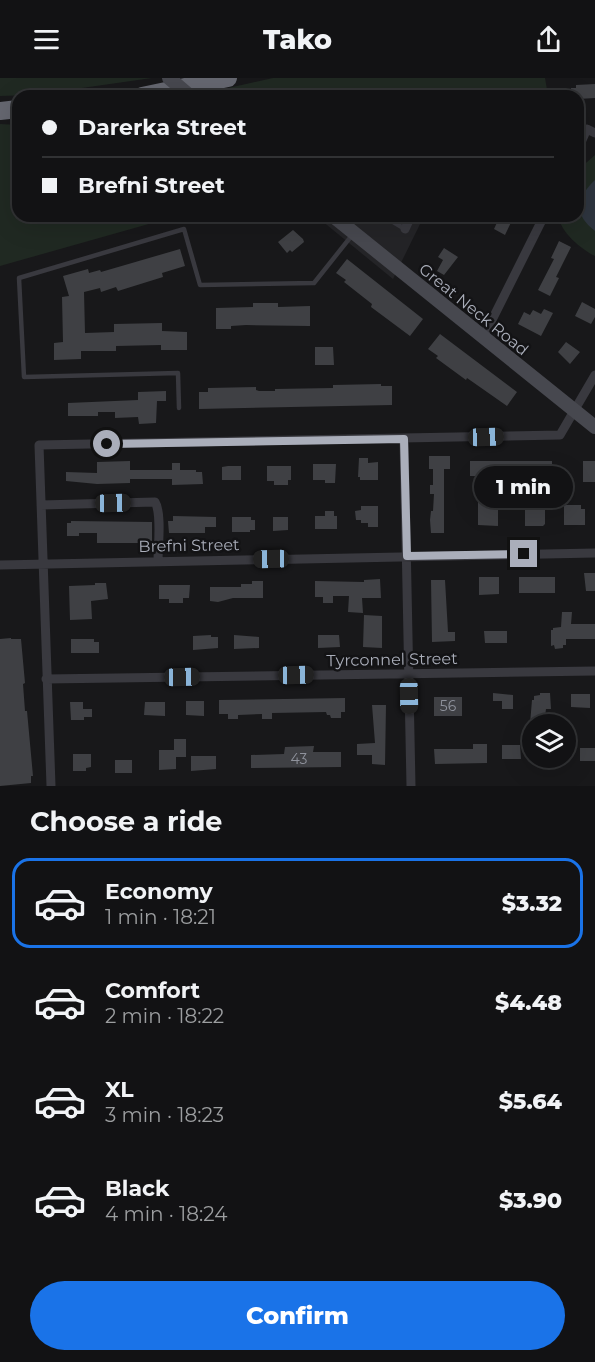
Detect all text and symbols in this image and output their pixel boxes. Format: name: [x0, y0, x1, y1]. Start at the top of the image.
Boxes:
icon: menu: [30, 23, 63, 56]
text: Tako: [263, 23, 332, 56]
icon: share: [532, 23, 565, 56]
text: Darerka Street: [78, 114, 247, 141]
text: Brefni Street: [78, 172, 225, 199]
street label: Great Neck Road: [415, 259, 532, 359]
car: [468, 427, 504, 447]
route start: [93, 430, 120, 457]
callout: 1 min: [474, 467, 574, 509]
text: 1 min: [496, 475, 551, 499]
car: [95, 494, 131, 512]
street label: Brefni Street: [138, 535, 240, 556]
route end: [510, 540, 537, 567]
car: [253, 550, 289, 568]
street label: Tyrconnel Street: [326, 649, 458, 670]
car: [278, 666, 314, 684]
car: [164, 668, 200, 686]
car: [400, 678, 418, 714]
house number: 56: [440, 697, 457, 715]
map controls: [522, 714, 576, 768]
button: layers: [522, 714, 576, 768]
house number: 43: [291, 750, 308, 768]
text: Choose a ride: [30, 805, 222, 838]
icon: car: [33, 876, 87, 930]
text: Economy: [105, 878, 213, 905]
text: $3.32: [502, 890, 562, 917]
text: 1 min · 18:21: [105, 905, 216, 929]
icon: car: [33, 975, 87, 1029]
text: Comfort: [105, 977, 200, 1004]
text: $4.48: [495, 989, 562, 1016]
text: 2 min · 18:22: [105, 1004, 224, 1028]
icon: car: [33, 1074, 87, 1128]
text: XL: [105, 1076, 134, 1103]
text: $5.64: [499, 1088, 562, 1115]
text: 3 min · 18:23: [105, 1103, 224, 1127]
icon: car: [33, 1173, 87, 1227]
text: Black: [105, 1175, 169, 1202]
text: $3.90: [499, 1187, 562, 1214]
text: 4 min · 18:24: [105, 1202, 227, 1226]
button: Confirm: [30, 1281, 565, 1350]

